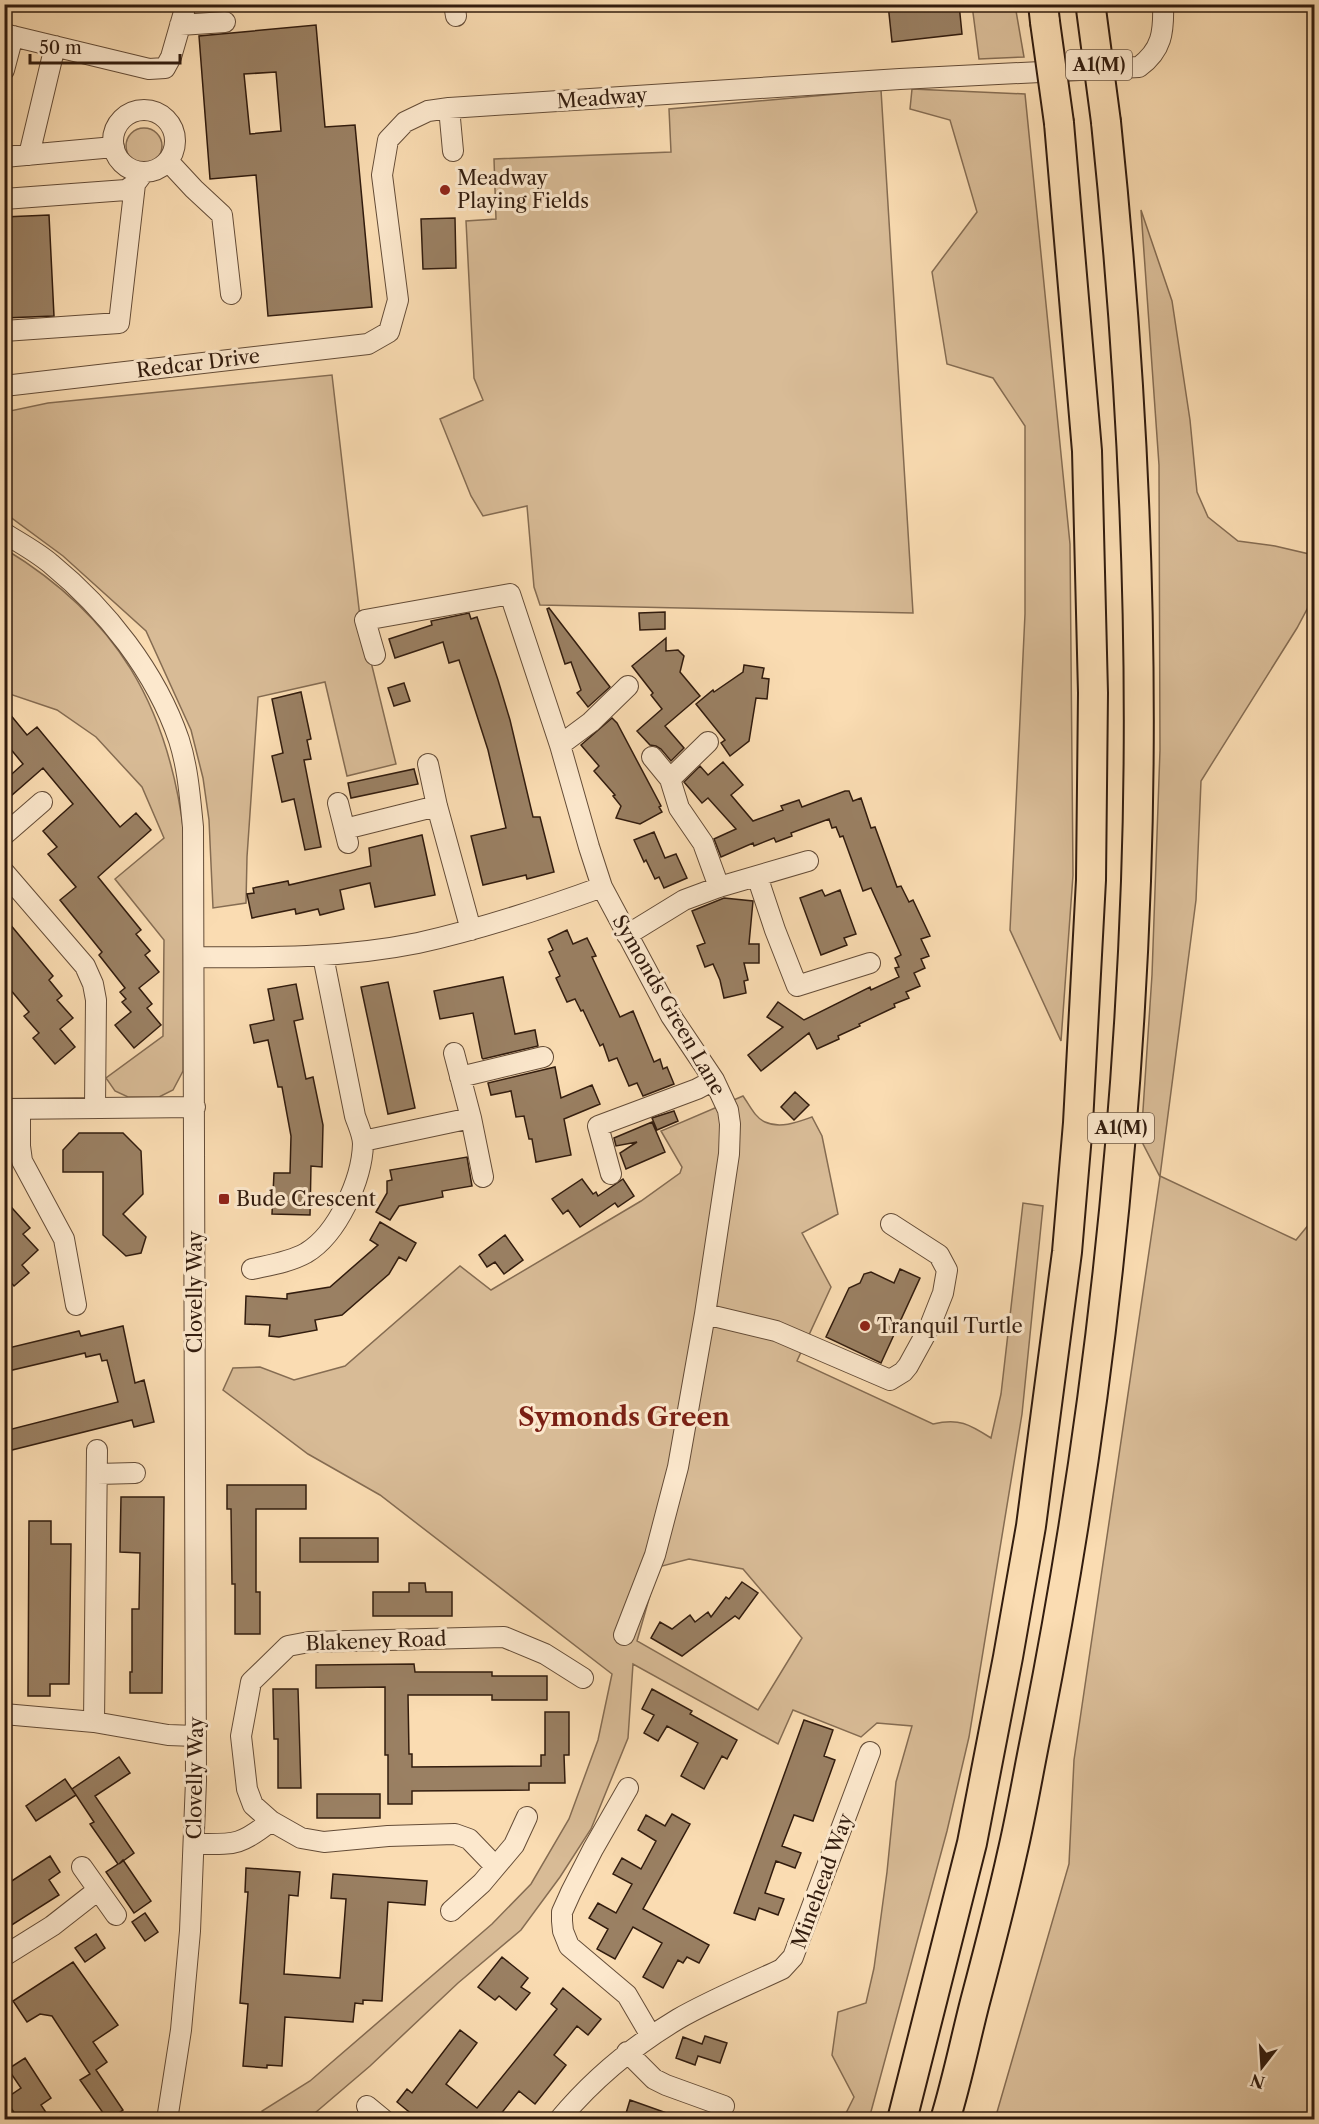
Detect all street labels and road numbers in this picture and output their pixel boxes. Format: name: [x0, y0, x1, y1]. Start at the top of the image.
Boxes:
road number: A1(M): [1066, 50, 1132, 80]
street label: Meadway: [556, 83, 649, 113]
street label: Redcar Drive: [135, 344, 261, 382]
street label: Symonds Green Lane: [607, 910, 731, 1100]
road number: A1(M): [1088, 1113, 1154, 1143]
street label: Clovelly Way: [183, 1230, 207, 1353]
street label: Blakeney Road: [305, 1627, 447, 1655]
street label: Clovelly Way: [182, 1716, 208, 1840]
street label: Minehead Way: [786, 1809, 858, 1952]

